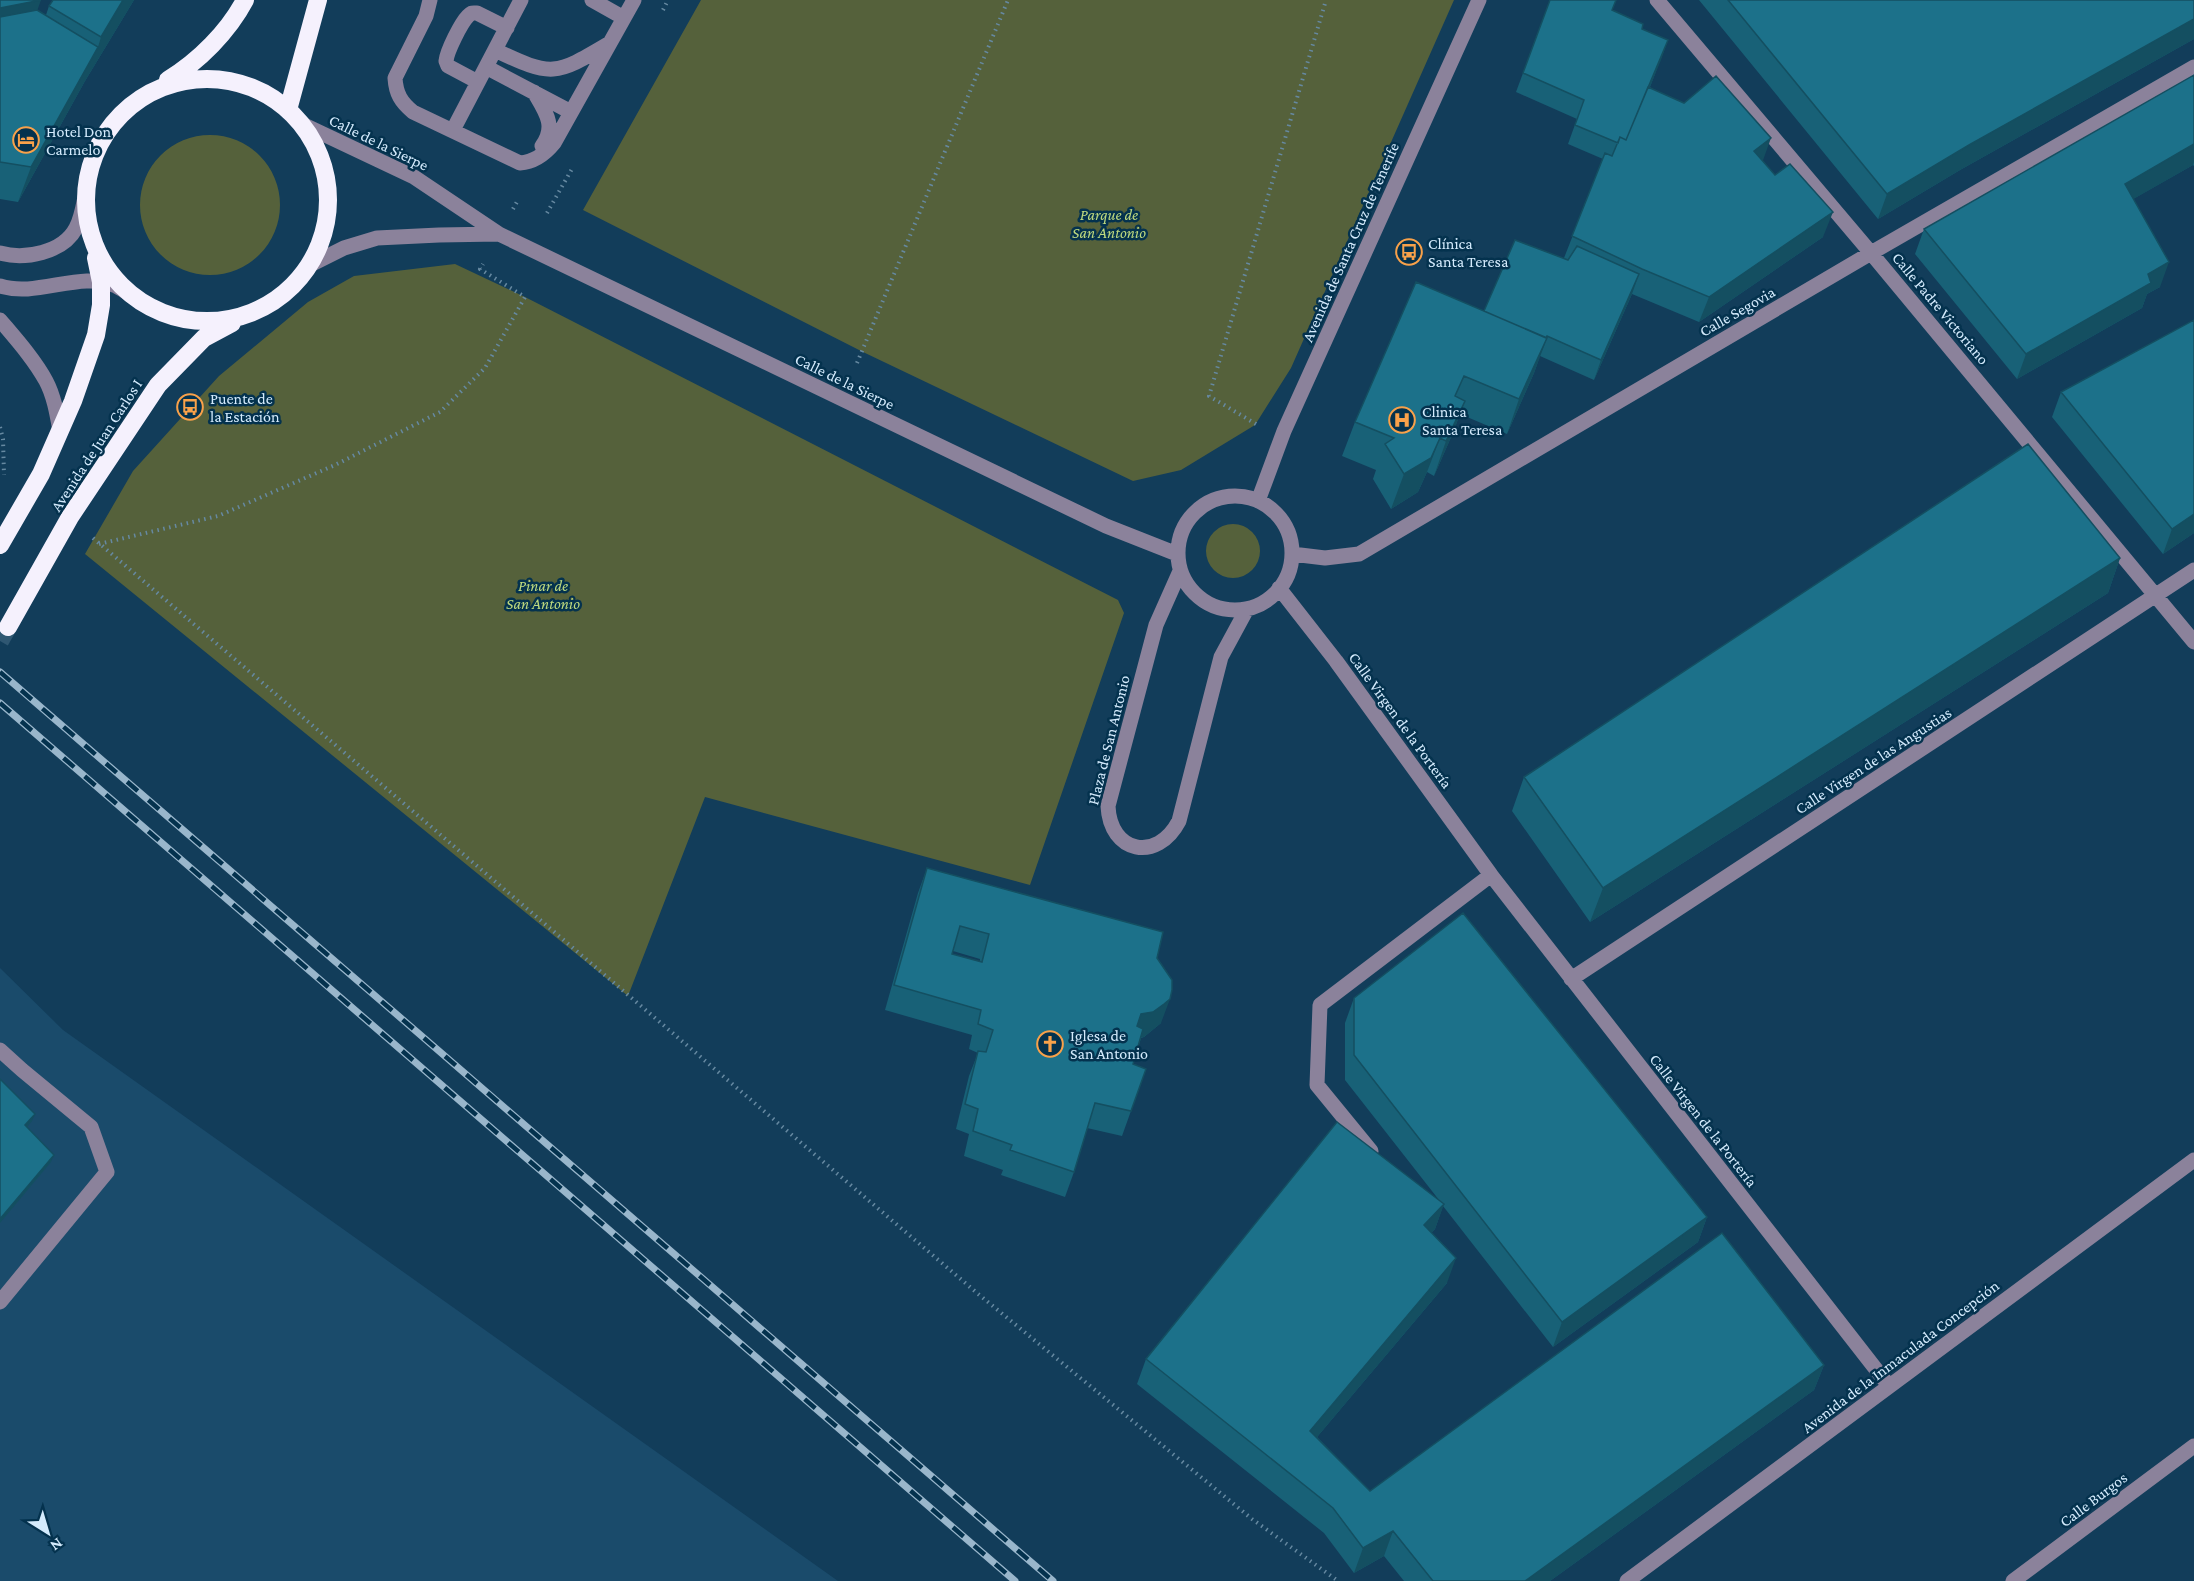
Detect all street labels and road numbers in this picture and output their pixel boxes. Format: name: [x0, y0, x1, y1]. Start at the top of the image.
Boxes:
street label: Calle de la Sierpe: [326, 111, 431, 175]
street label: Avenida de Santa Cruz de Tenerife: [1299, 140, 1402, 344]
street label: Calle Padre Victoriano: [1889, 249, 1992, 368]
street label: Calle Segovia: [1697, 283, 1779, 341]
street label: Calle de la Sierpe: [792, 350, 897, 414]
street label: Avenida de Juan Carlos I: [47, 376, 146, 515]
street label: Calle Virgen de la Portería: [1345, 649, 1456, 793]
street label: Plaza de San Antonio: [1084, 673, 1133, 807]
street label: Calle Virgen de las Angustias: [1792, 704, 1955, 818]
street label: Calle Virgen de la Portería: [1646, 1051, 1761, 1191]
street label: Avenida de la Inmaculada Concepción: [1798, 1276, 2003, 1437]
street label: Calle Burgos: [2056, 1469, 2131, 1531]

